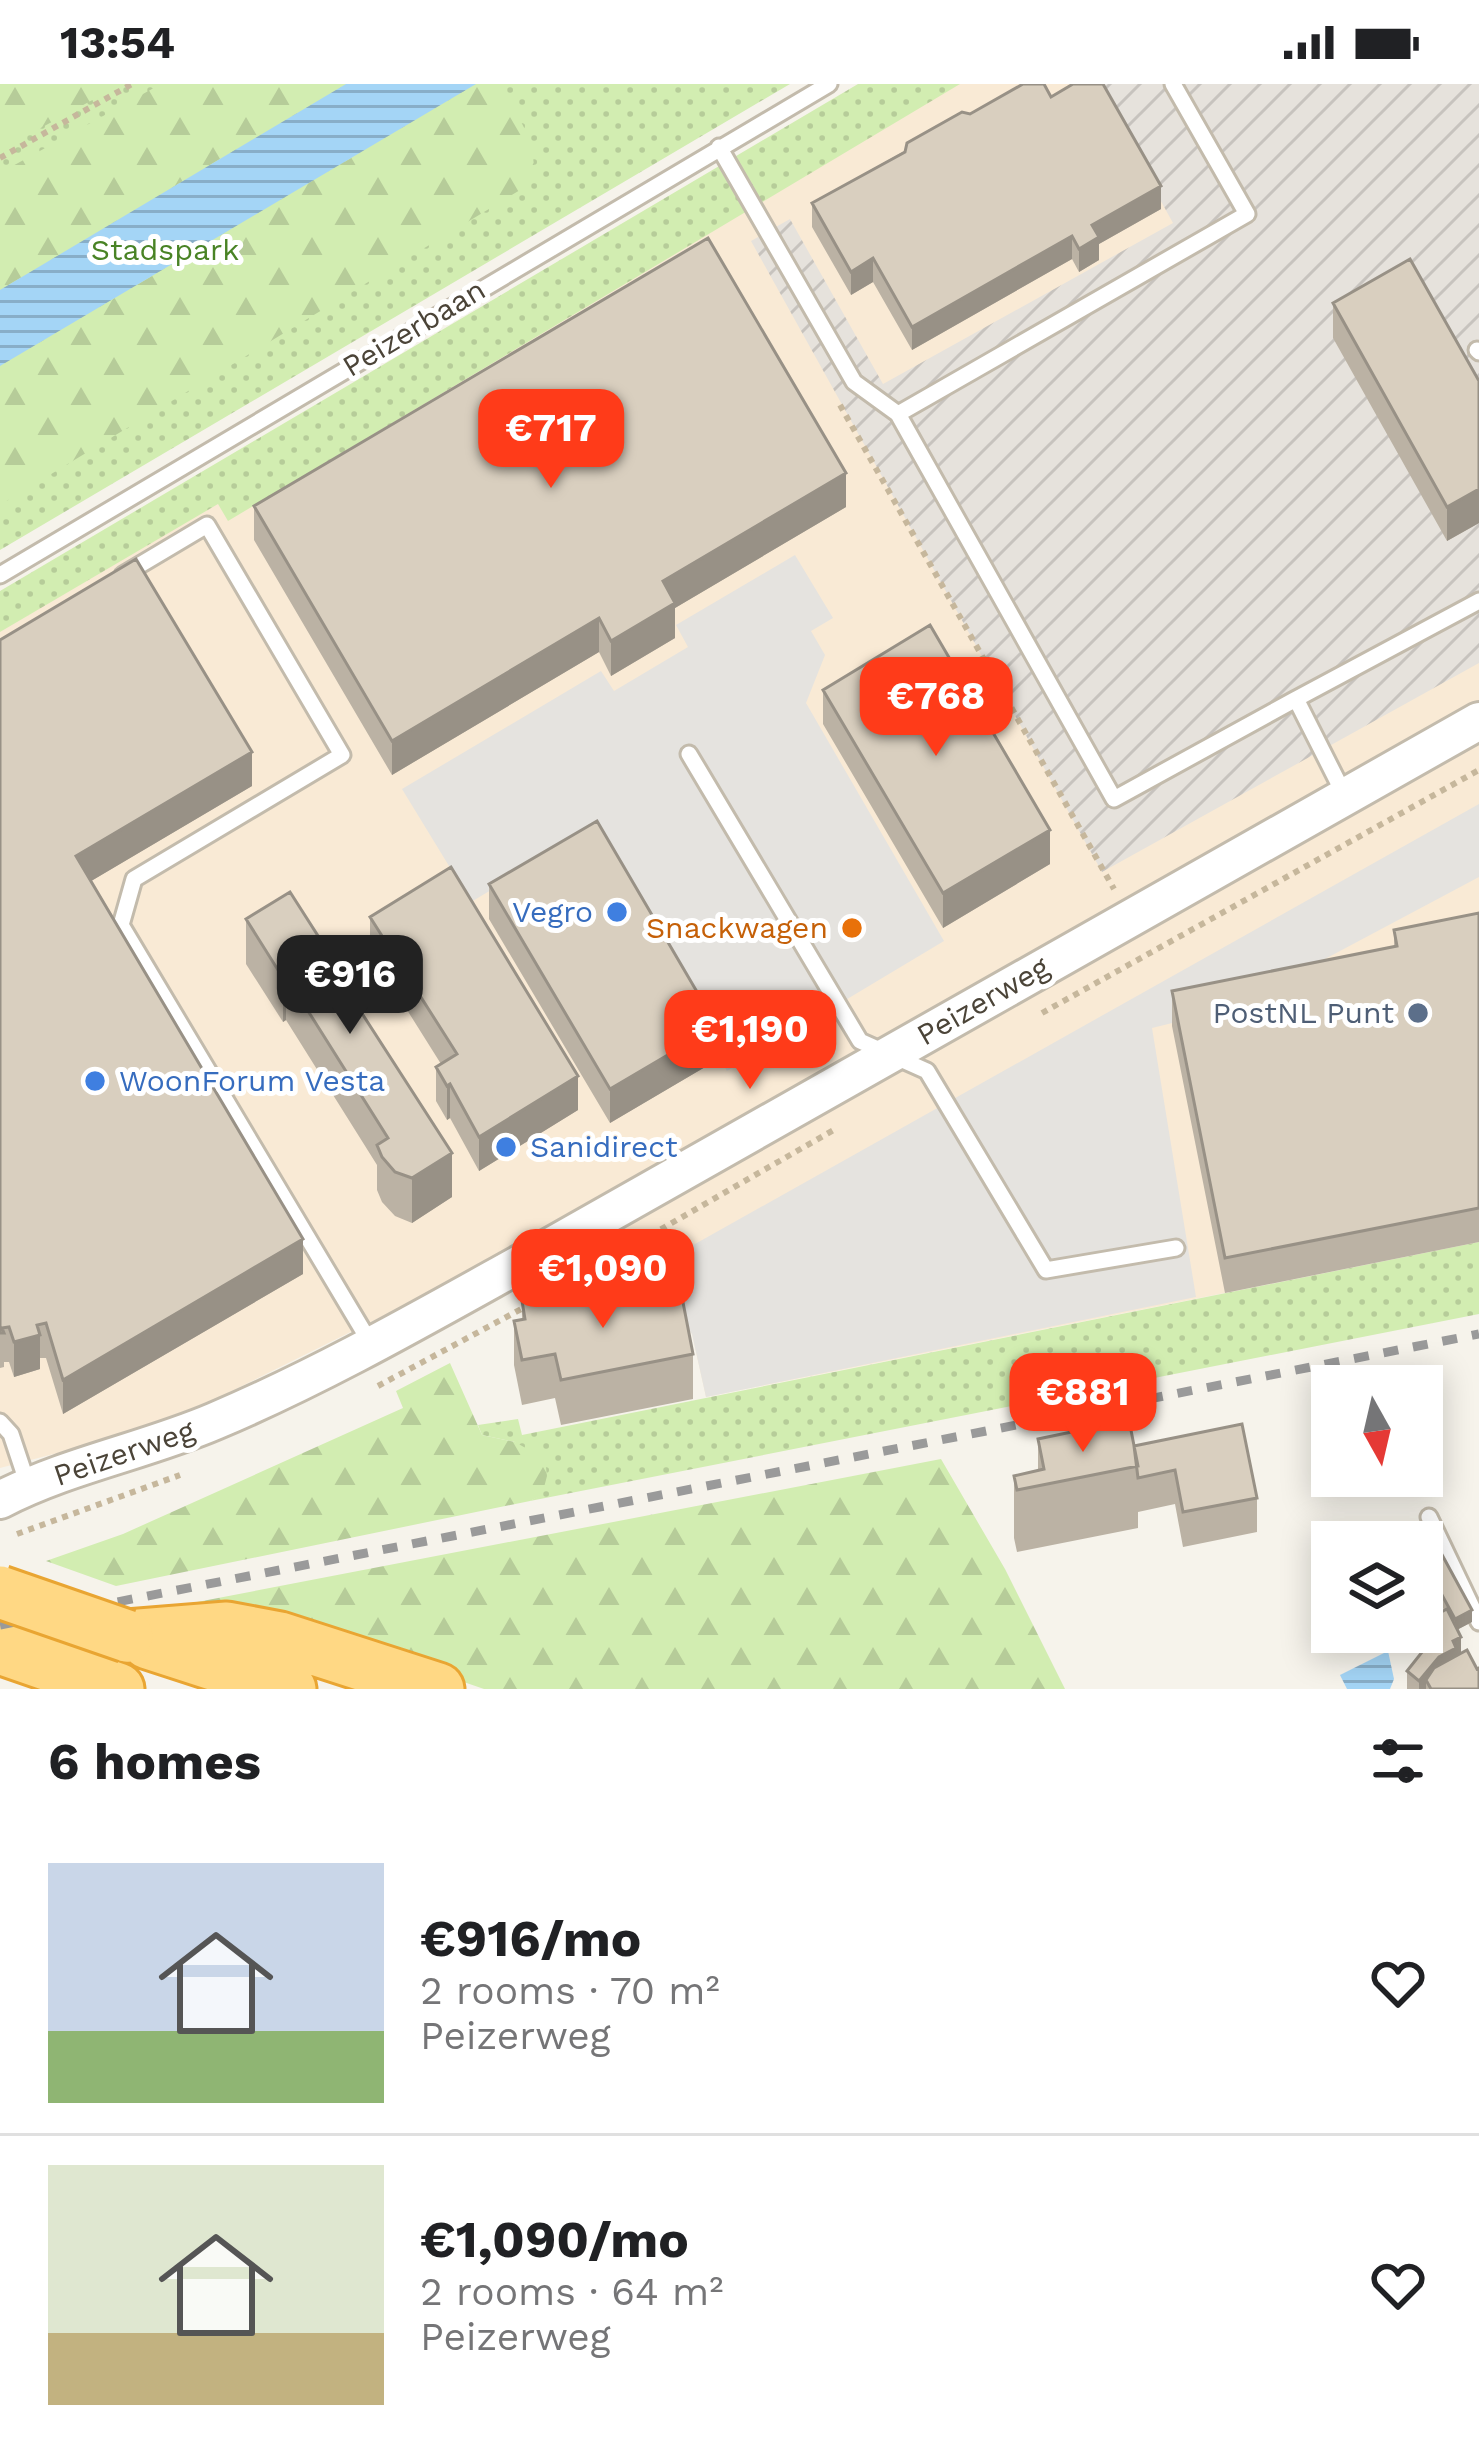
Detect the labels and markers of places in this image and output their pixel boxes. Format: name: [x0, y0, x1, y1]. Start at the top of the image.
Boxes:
pin: €717: [480, 389, 622, 491]
pin: €768: [865, 657, 1007, 759]
place label: Vegro: [512, 894, 593, 929]
marker: Vegro: [604, 899, 630, 925]
place label: Snackwagen: [646, 910, 828, 945]
marker: Snackwagen: [839, 915, 865, 941]
pin: €916: [279, 935, 421, 1037]
pin: €1,190: [652, 990, 848, 1092]
place label: PostNL Punt: [1212, 995, 1394, 1030]
marker: PostNL Punt: [1405, 1000, 1431, 1026]
place label: WoonForum Vesta: [119, 1063, 385, 1098]
marker: WoonForum Vesta: [82, 1068, 108, 1094]
place label: Sanidirect: [530, 1129, 678, 1164]
marker: Sanidirect: [493, 1134, 519, 1160]
pin: €1,090: [505, 1229, 701, 1331]
pin: €881: [1012, 1353, 1154, 1455]

